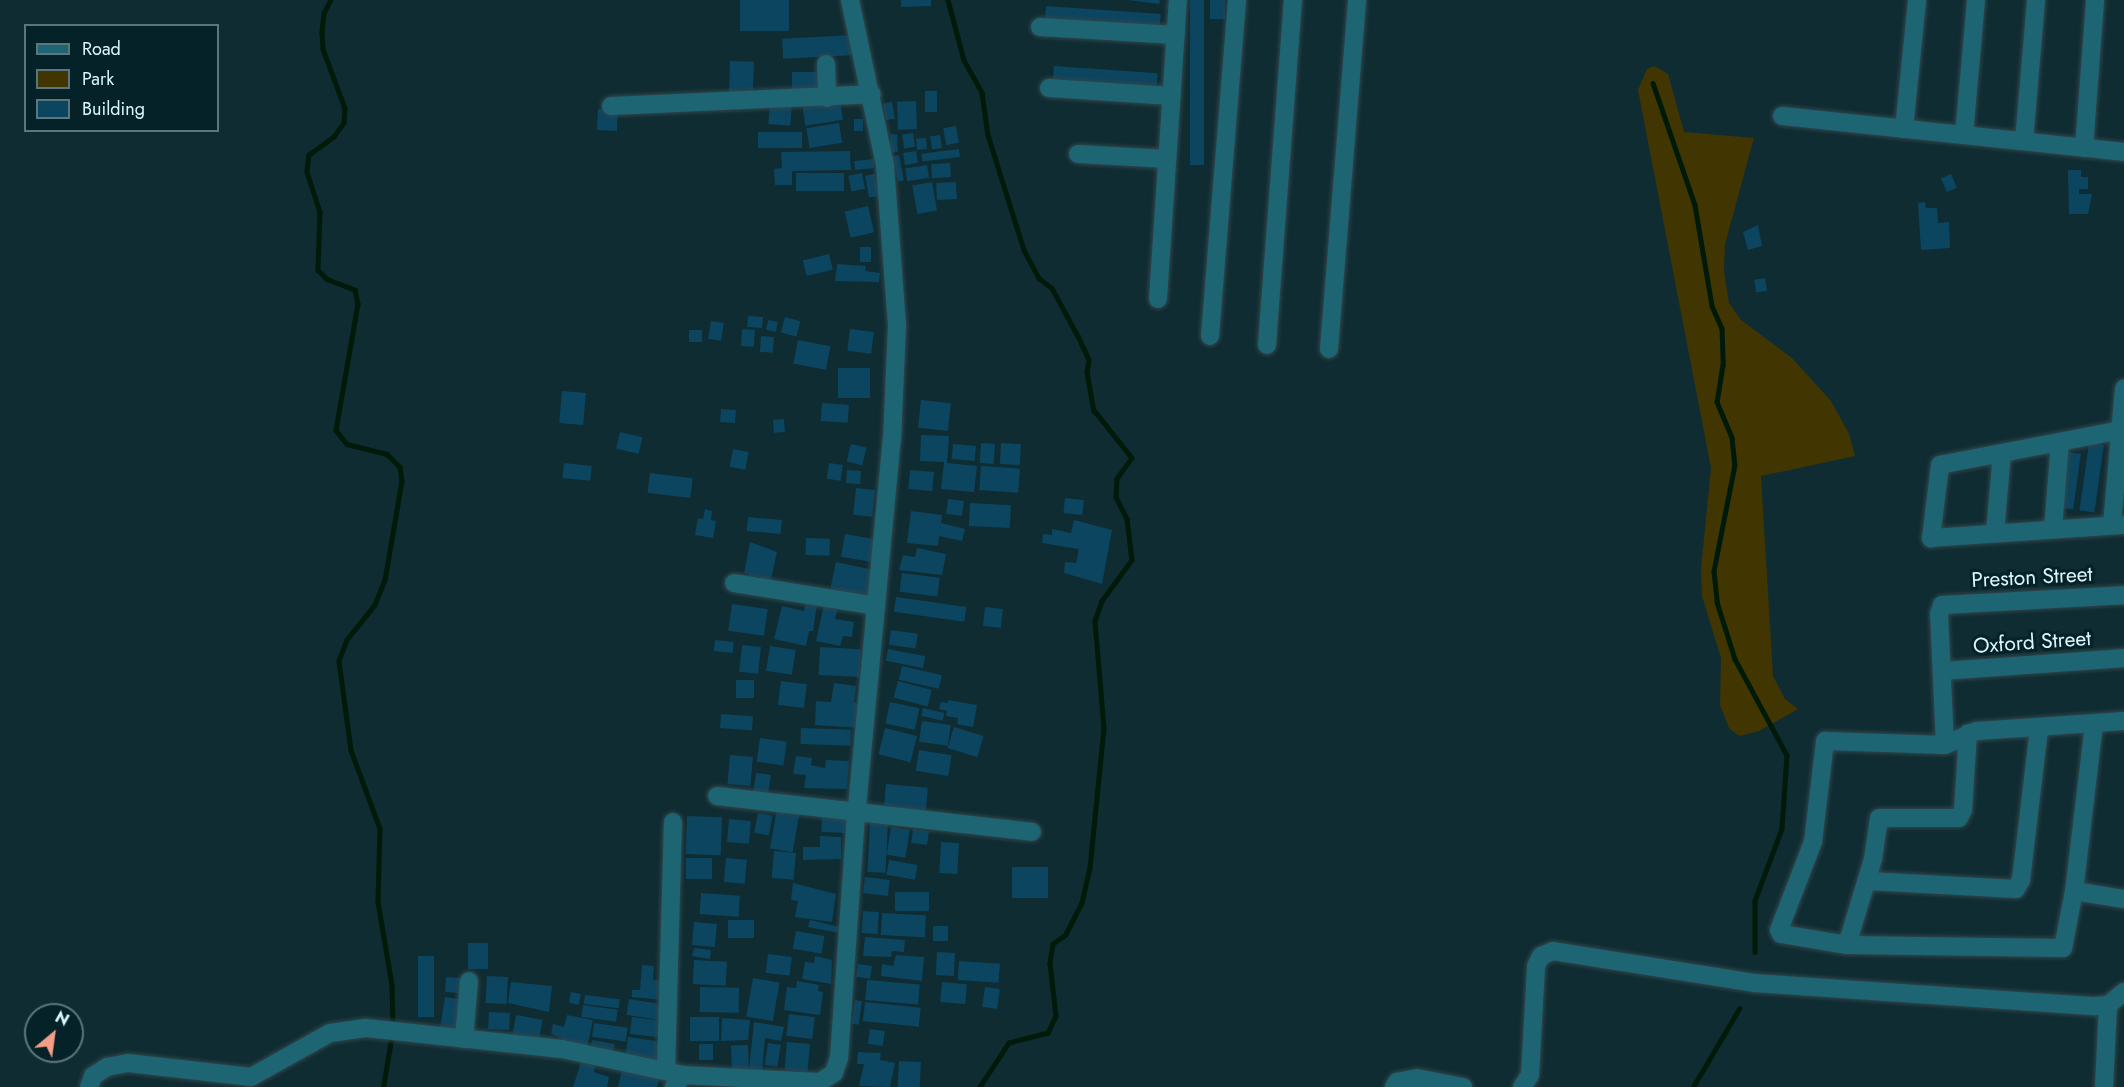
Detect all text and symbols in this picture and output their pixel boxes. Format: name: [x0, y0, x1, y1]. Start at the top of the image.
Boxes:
legend: [24, 24, 219, 132]
text: Road: [82, 36, 121, 62]
text: Park: [82, 66, 114, 92]
text: Building: [82, 96, 145, 122]
street label: Preston Street: [1971, 561, 2093, 593]
street label: Oxford Street: [1972, 625, 2092, 659]
north arrow: [24, 1003, 84, 1063]
text: N: [51, 1005, 73, 1032]

